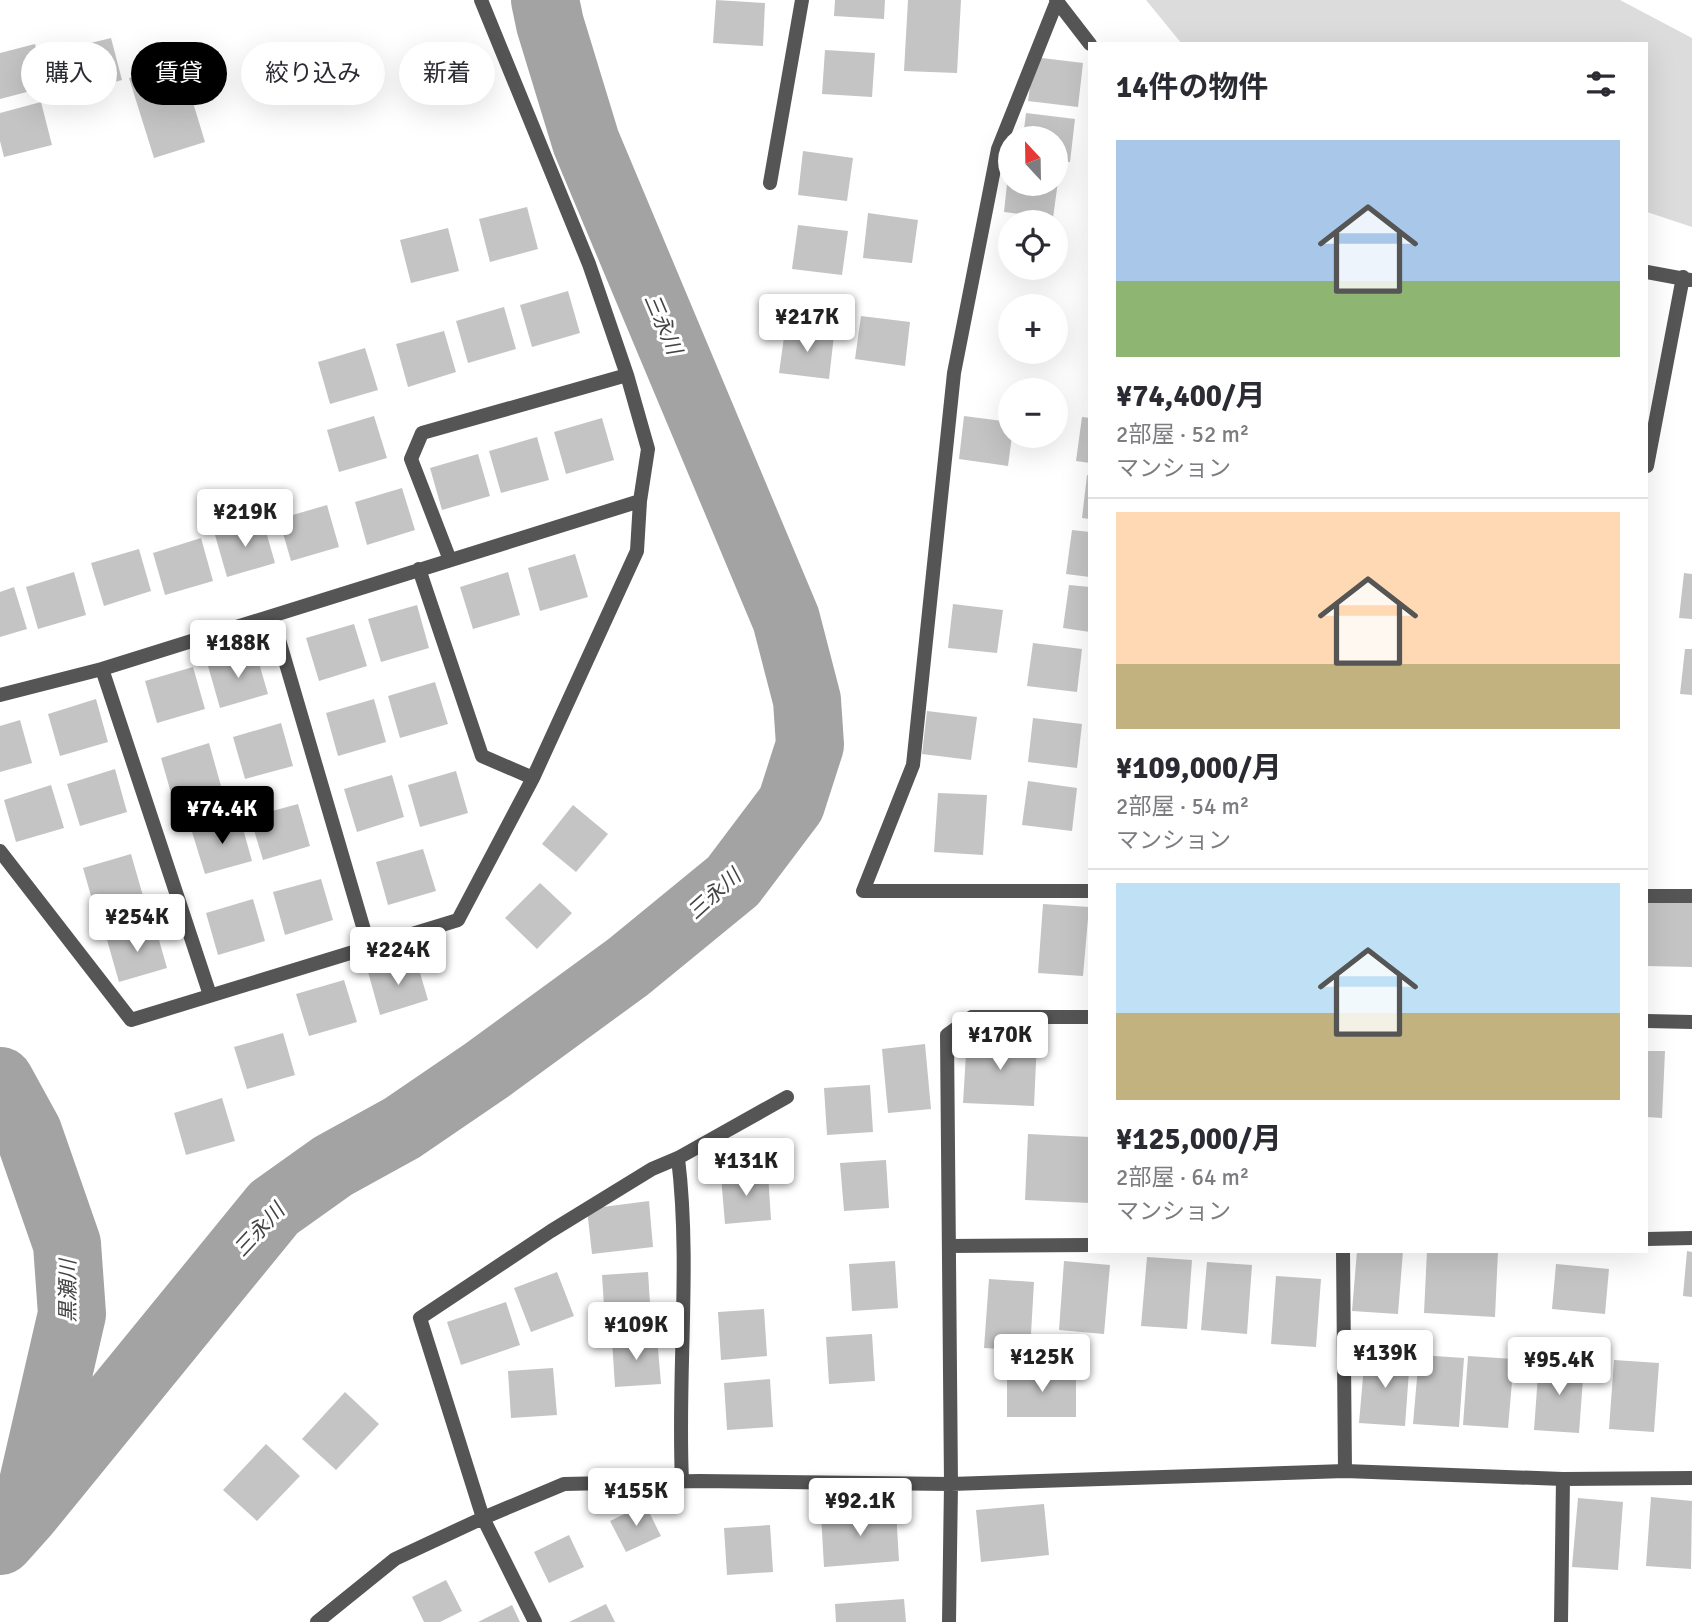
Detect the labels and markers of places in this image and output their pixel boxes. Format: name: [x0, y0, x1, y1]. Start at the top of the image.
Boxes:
pin: ¥217K: [758, 294, 856, 354]
pin: ¥219K: [196, 490, 294, 549]
pin: ¥188K: [189, 620, 287, 680]
pin: ¥74.4K: [165, 786, 279, 846]
pin: ¥254K: [88, 894, 186, 954]
pin: ¥224K: [349, 928, 447, 987]
pin: ¥170K: [951, 1012, 1049, 1072]
pin: ¥131K: [697, 1138, 795, 1198]
pin: ¥109K: [587, 1302, 685, 1362]
pin: ¥139K: [1336, 1330, 1434, 1390]
pin: ¥125K: [993, 1334, 1091, 1394]
pin: ¥95.4K: [1502, 1338, 1616, 1397]
pin: ¥155K: [587, 1468, 685, 1528]
pin: ¥92.1K: [803, 1478, 917, 1538]

